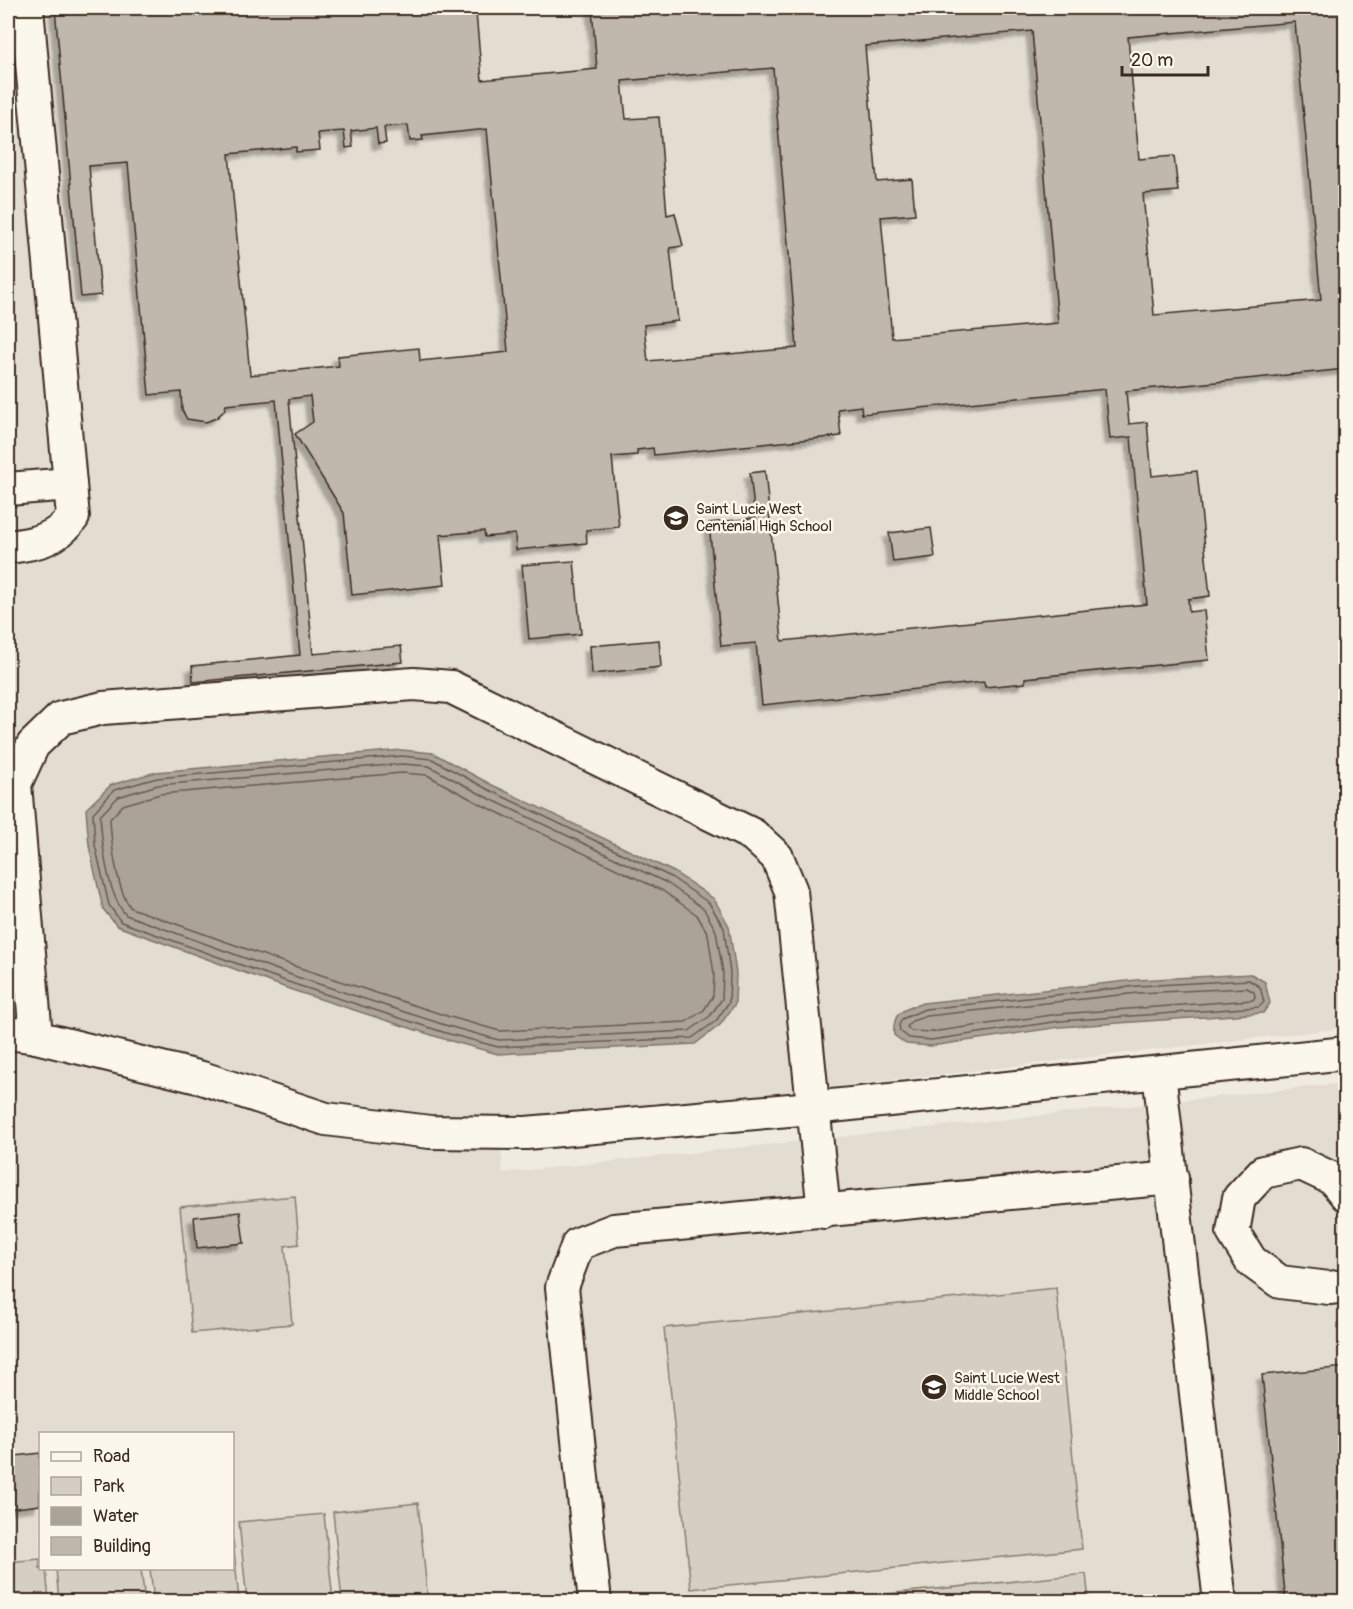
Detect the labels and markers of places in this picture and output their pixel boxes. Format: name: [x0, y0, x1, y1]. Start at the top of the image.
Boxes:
place label: Saint Lucie West Centenial High School: [696, 500, 832, 536]
school or university icon: Saint Lucie West Centenial High School: [661, 503, 691, 533]
place label: Saint Lucie West Middle School: [954, 1369, 1061, 1405]
school or university icon: Saint Lucie West Middle School: [919, 1372, 949, 1402]

